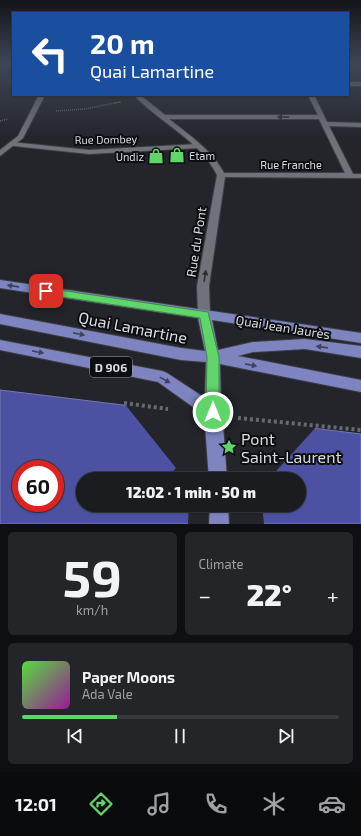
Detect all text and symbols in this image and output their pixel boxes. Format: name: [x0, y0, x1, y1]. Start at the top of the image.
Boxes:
text: 20 m: [90, 26, 155, 60]
icon: left: [24, 28, 76, 80]
text: Quai Lamartine: [90, 60, 214, 82]
one-way arrow: [276, 114, 289, 120]
street label: Rue Dombey: [75, 132, 138, 146]
shop icon: Etam: [168, 146, 186, 164]
shop icon: Undiz: [147, 147, 165, 165]
place label: Etam: [189, 149, 215, 162]
place label: Undiz: [116, 150, 144, 163]
street label: Rue Franche: [260, 158, 322, 171]
street label: Rue du Pont: [183, 206, 209, 278]
one-way arrow: [202, 270, 208, 282]
pin: [29, 274, 63, 308]
icon: arrive: [35, 280, 57, 302]
one-way arrow: [7, 283, 19, 289]
street label: Quai Lamartine: [77, 307, 189, 348]
street label: Quai Jean Jaurès: [235, 312, 331, 342]
one-way arrow: [73, 332, 86, 338]
one-way arrow: [316, 343, 328, 350]
one-way arrow: [32, 350, 44, 356]
road number: D 906: [90, 357, 132, 377]
one-way arrow: [245, 362, 257, 368]
one-way arrow: [159, 376, 171, 383]
position arrow: [192, 391, 234, 433]
place label: Pont Saint-Laurent: [241, 429, 342, 466]
place icon: Pont Saint-Laurent: [220, 438, 238, 456]
speed limit sign: 60: [12, 460, 64, 512]
text: 12:02 · 1 min · 50 m: [126, 483, 256, 501]
text: 59: [63, 545, 122, 607]
text: Climate: [199, 556, 243, 572]
text: 22°: [246, 576, 292, 612]
text: −: [199, 582, 211, 608]
text: +: [327, 582, 339, 608]
text: km/h: [76, 602, 108, 618]
text: Paper Moons: [82, 668, 175, 686]
text: Ada Vale: [82, 686, 133, 702]
icon: previous: [64, 725, 86, 747]
icon: pause: [169, 725, 191, 747]
icon: next: [275, 725, 297, 747]
icon: directions: [87, 790, 115, 818]
icon: music: [145, 790, 173, 818]
icon: phone: [202, 790, 230, 818]
icon: climate: [260, 790, 288, 818]
icon: car: [318, 790, 346, 818]
text: 12:01: [15, 793, 57, 815]

